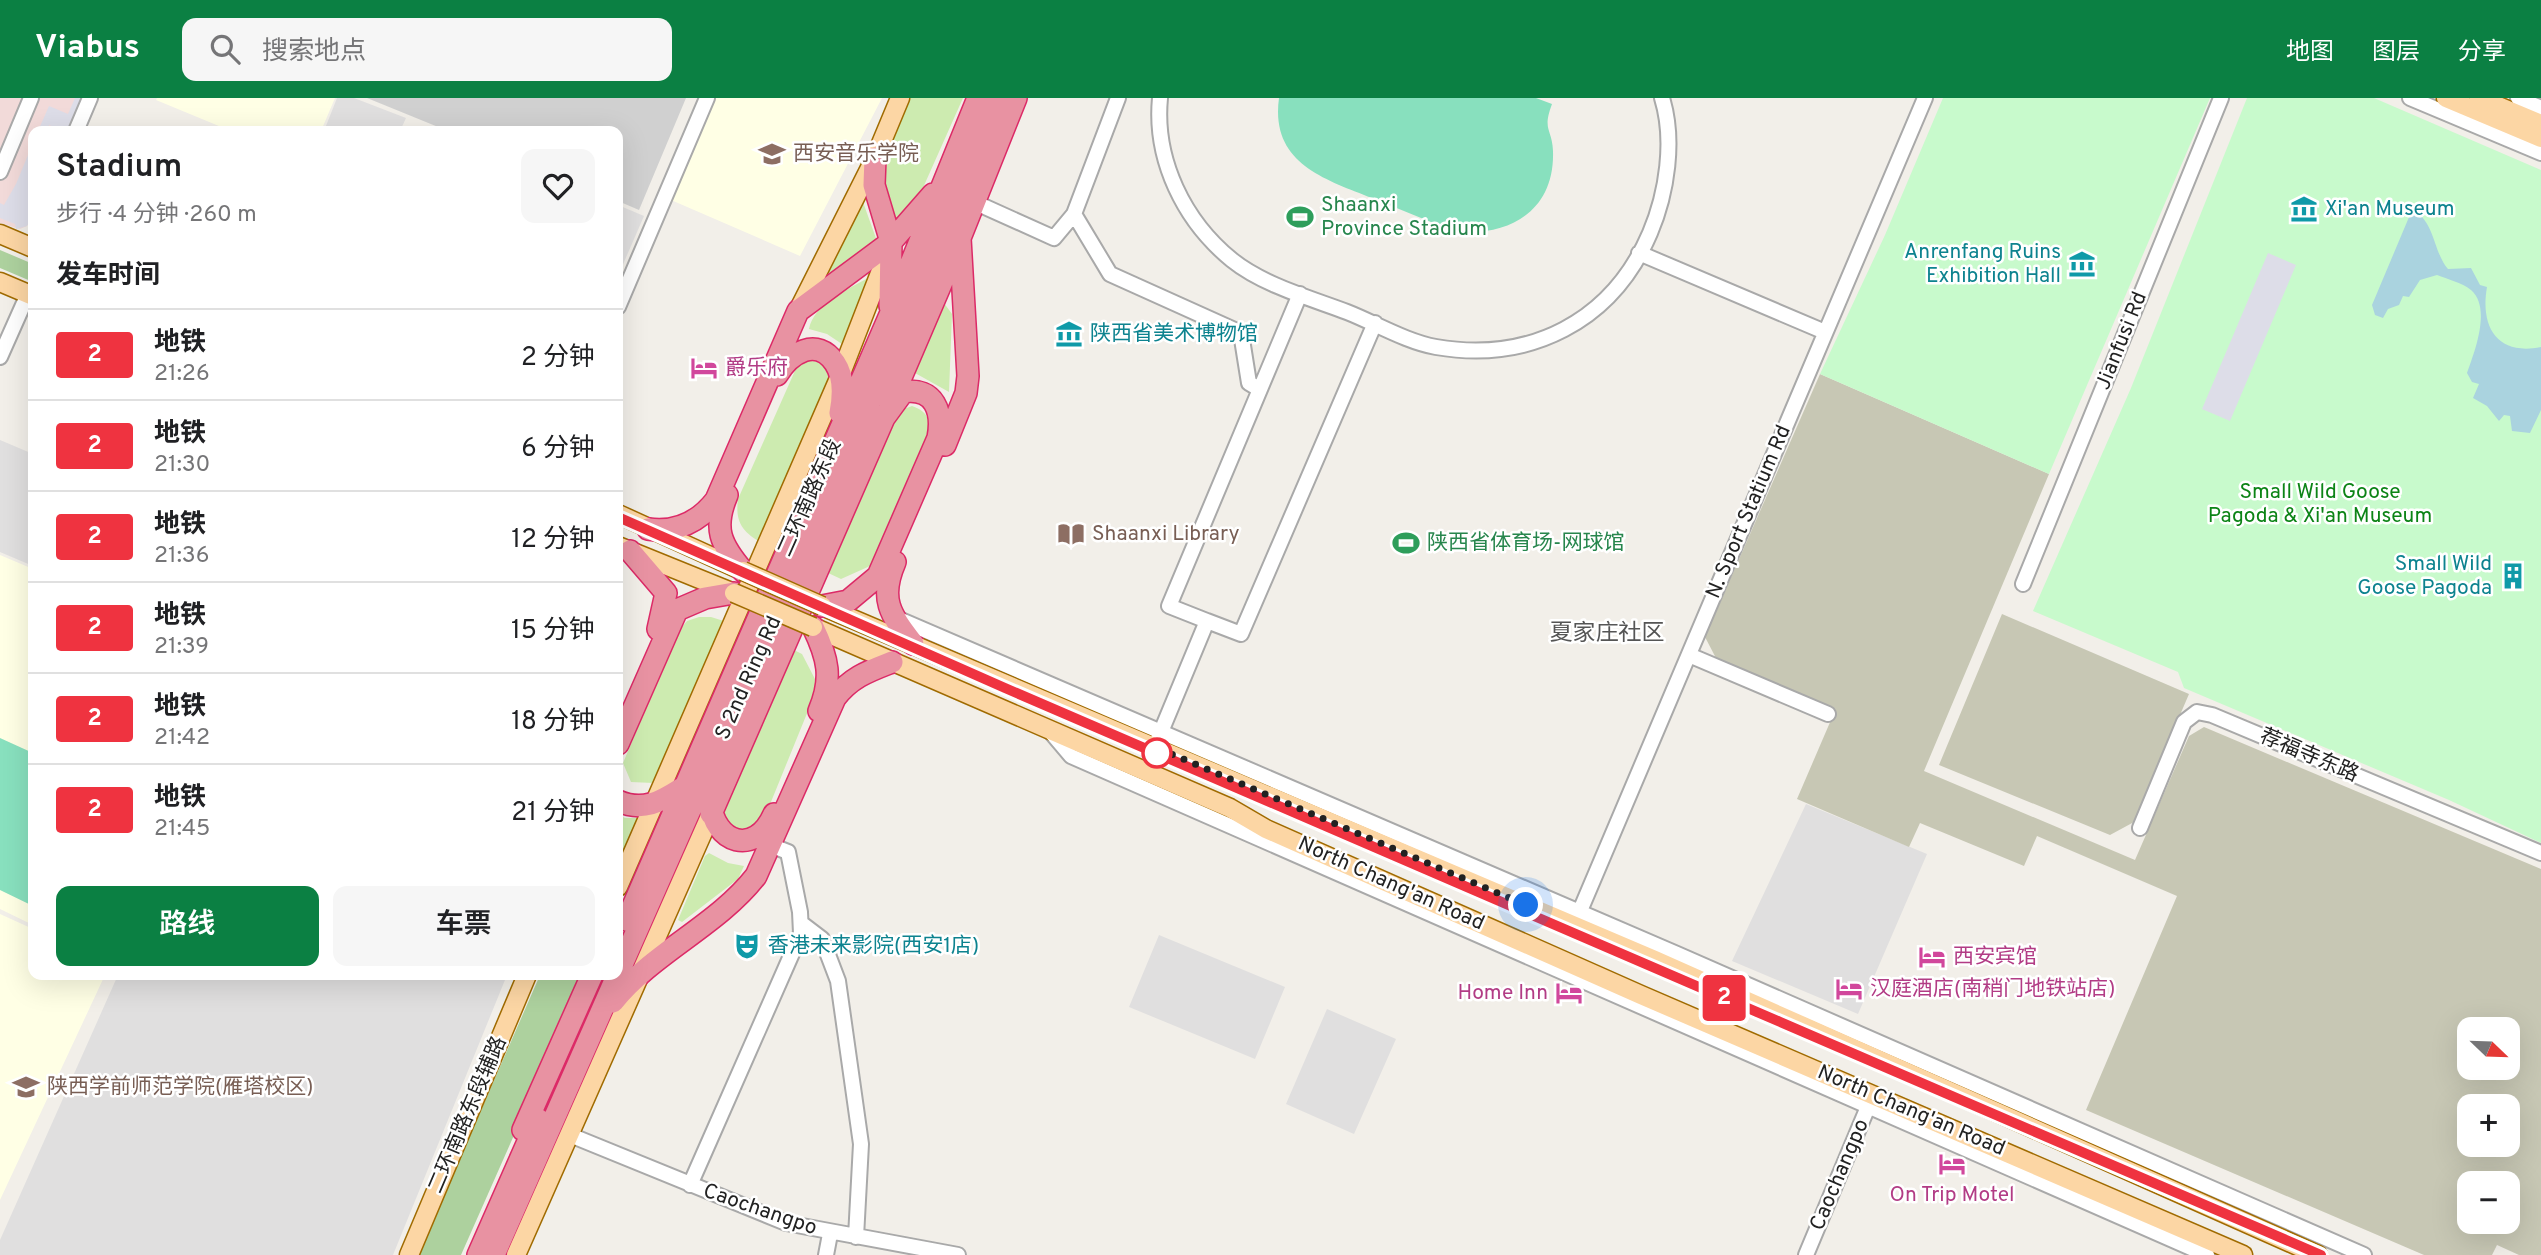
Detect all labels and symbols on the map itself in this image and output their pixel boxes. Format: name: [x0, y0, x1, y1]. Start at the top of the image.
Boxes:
school or university icon: 西安音乐学院: [757, 139, 787, 169]
place label: 西安音乐学院: [793, 141, 919, 168]
place label: Shaanxi Province Stadium: [1321, 192, 1487, 243]
museum icon: Xi'an Museum: [2289, 194, 2319, 224]
place label: Xi'an Museum: [2325, 196, 2455, 223]
sports icon: Shaanxi Province Stadium: [1285, 202, 1315, 232]
place label: Anrenfang Ruins Exhibition Hall: [1904, 239, 2061, 290]
museum icon: Anrenfang Ruins Exhibition Hall: [2067, 249, 2097, 279]
street label: Jianfusi Rd: [2090, 288, 2154, 394]
museum icon: 陕西省美术博物馆: [1054, 319, 1084, 349]
place label: 陕西省美术博物馆: [1090, 321, 1258, 348]
hotel icon: 爵乐府: [689, 353, 719, 383]
place label: 爵乐府: [725, 355, 788, 382]
street label: N. Sport Statium Rd: [1700, 421, 1798, 603]
street label: 二环南路东段: [772, 435, 848, 561]
park label: Small Wild Goose Pagoda & Xi'an Museum: [2208, 479, 2432, 530]
library icon: Shaanxi Library: [1056, 519, 1086, 549]
place label: Shaanxi Library: [1092, 521, 1240, 548]
sports icon: 陕西省体育场-网球馆: [1391, 528, 1421, 558]
place label: 陕西省体育场-网球馆: [1427, 530, 1624, 557]
place label: Small Wild Goose Pagoda: [2357, 551, 2492, 602]
building icon: Small Wild Goose Pagoda: [2498, 561, 2528, 591]
street label: S 2nd Ring Rd: [710, 612, 788, 744]
district label: 夏家庄社区: [1550, 620, 1665, 649]
street label: 荐福寺东路: [2255, 723, 2363, 789]
unlabelled marker: [1142, 738, 1172, 768]
street label: North Chang'an Road: [1294, 831, 1488, 937]
your location: [1508, 887, 1543, 922]
theatre icon: 香港未来影院(西安1店): [732, 931, 762, 961]
place label: 香港未来影院(西安1店): [768, 933, 979, 960]
hotel icon: 西安宾馆: [1917, 942, 1947, 972]
place label: 西安宾馆: [1953, 944, 2037, 971]
hotel icon: 汉庭酒店(南稍门地铁站店): [1834, 974, 1864, 1004]
line badge: 2: [1701, 975, 1747, 1021]
place label: 汉庭酒店(南稍门地铁站店): [1870, 976, 2115, 1003]
hotel icon: Home Inn: [1554, 978, 1584, 1008]
place label: Home Inn: [1457, 980, 1548, 1007]
north arrow: [2457, 1017, 2520, 1080]
street label: 二环南路东段辅路: [423, 1032, 513, 1198]
street label: North Chang'an Road: [1813, 1059, 2009, 1163]
school or university icon: 陕西学前师范学院(雁塔校区): [11, 1072, 41, 1102]
place label: 陕西学前师范学院(雁塔校区): [47, 1074, 313, 1101]
street label: Caochangpo: [1804, 1115, 1876, 1235]
hotel icon: On Trip Motel: [1937, 1149, 1967, 1179]
street label: Caochangpo: [699, 1178, 821, 1242]
place label: On Trip Motel: [1890, 1182, 2014, 1209]

